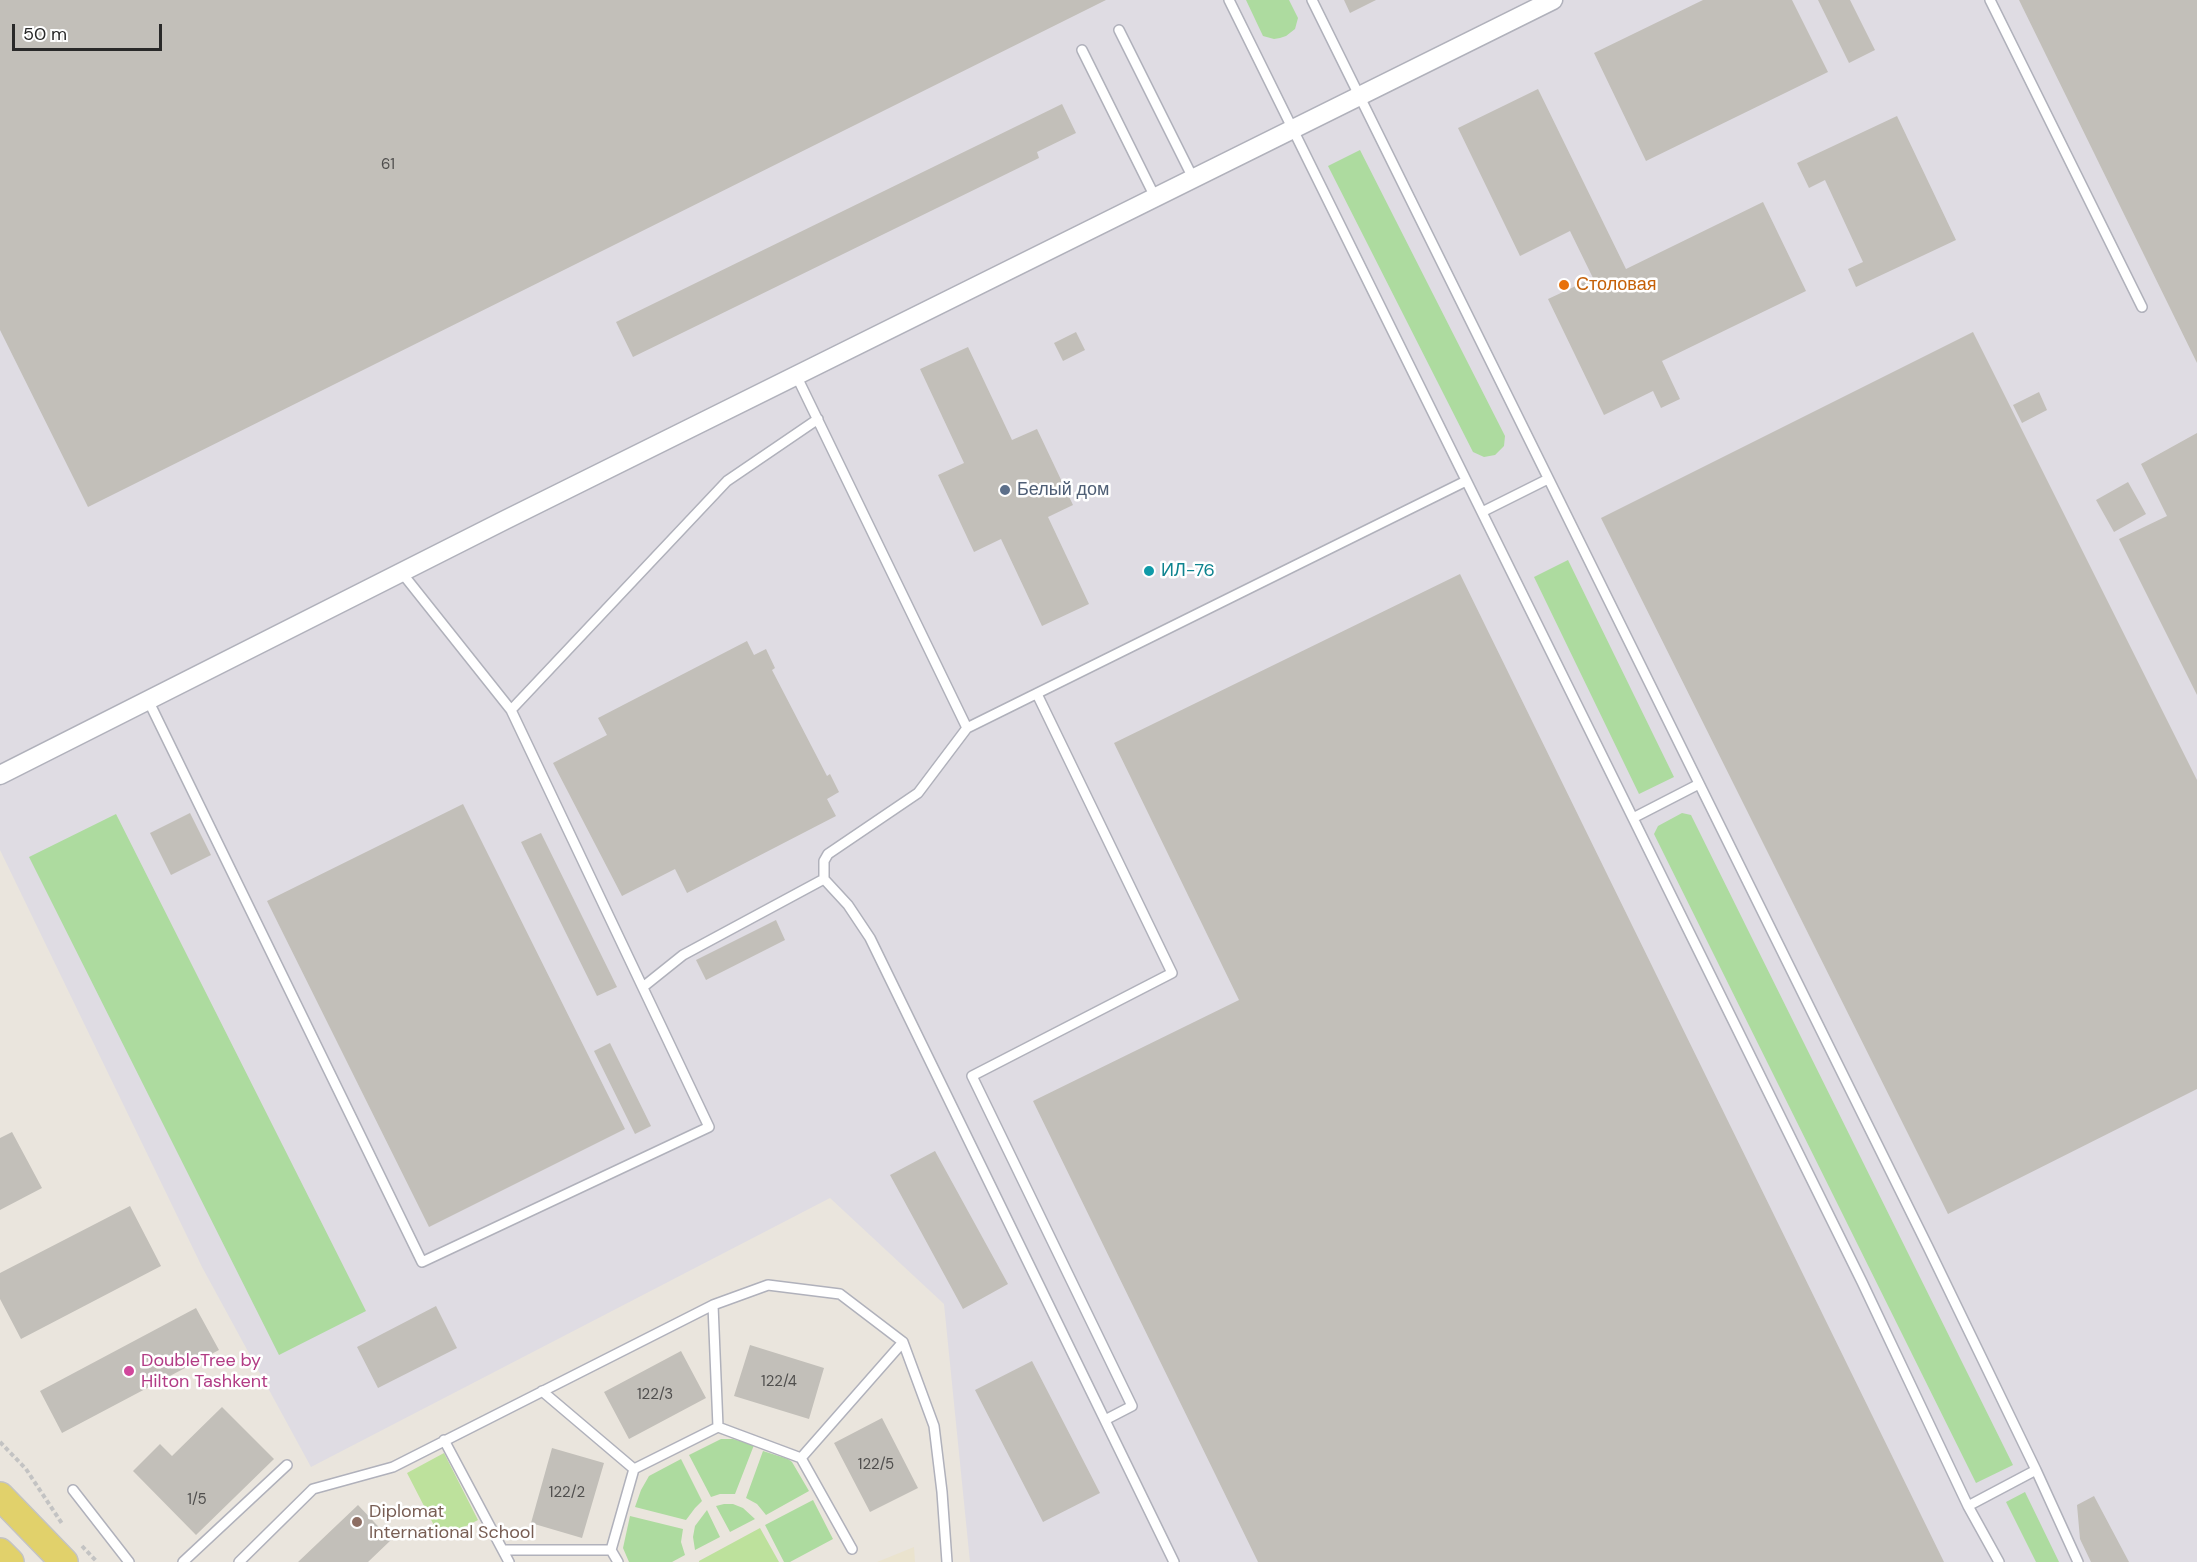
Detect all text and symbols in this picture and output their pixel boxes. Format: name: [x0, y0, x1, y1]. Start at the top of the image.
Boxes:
scale bar: [15, 12, 165, 50]
text: 50 m: [23, 22, 67, 46]
house number: 61: [381, 156, 395, 174]
place label: Столовая: [1576, 274, 1656, 296]
marker: Столовая: [1557, 278, 1571, 292]
place label: Белый дом: [1017, 479, 1109, 501]
marker: Белый дом: [998, 483, 1012, 497]
place label: ИЛ-76: [1161, 560, 1215, 582]
marker: ИЛ-76: [1142, 564, 1156, 578]
place label: DoubleTree by Hilton Tashkent: [141, 1350, 268, 1392]
marker: DoubleTree by Hilton Tashkent: [122, 1364, 136, 1378]
house number: 122/4: [761, 1373, 797, 1391]
house number: 122/3: [637, 1386, 673, 1404]
house number: 122/5: [858, 1456, 894, 1474]
house number: 122/2: [549, 1484, 585, 1502]
house number: 1/5: [187, 1491, 207, 1509]
place label: Diplomat International School: [369, 1501, 535, 1544]
marker: Diplomat International School: [350, 1515, 364, 1529]

